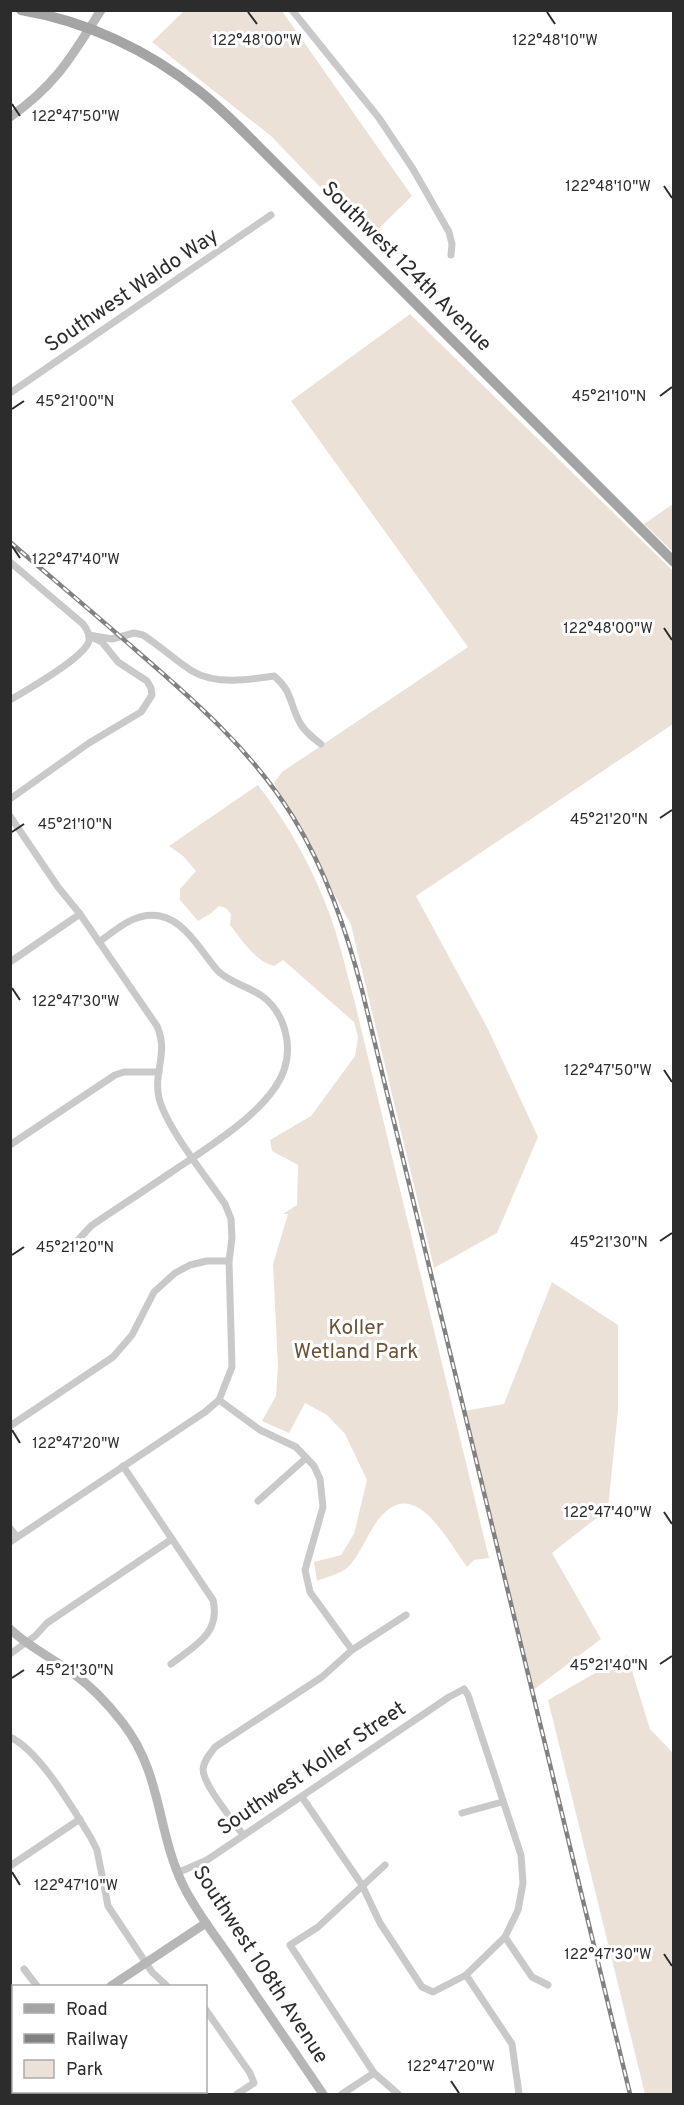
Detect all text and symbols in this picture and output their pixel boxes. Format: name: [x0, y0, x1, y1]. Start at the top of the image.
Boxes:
text: 122°48'00"W: [212, 32, 302, 51]
text: 122°48'10"W: [512, 32, 598, 51]
text: 122°47'50"W: [32, 108, 120, 127]
street label: Southwest 124th Avenue: [315, 176, 497, 358]
text: 122°48'10"W: [565, 178, 651, 197]
street label: Southwest Waldo Way: [40, 223, 224, 359]
text: 45°21'10"N: [572, 388, 646, 407]
text: 45°21'00"N: [36, 393, 114, 412]
text: 122°47'40"W: [32, 551, 120, 570]
text: 122°48'00"W: [563, 620, 653, 639]
text: 45°21'20"N: [570, 811, 648, 830]
text: 45°21'10"N: [38, 816, 112, 835]
text: 122°47'30"W: [32, 993, 120, 1012]
text: 122°47'50"W: [564, 1062, 652, 1081]
text: 45°21'30"N: [570, 1234, 648, 1253]
text: 45°21'20"N: [36, 1239, 114, 1258]
park label: Koller Wetland Park: [294, 1315, 418, 1366]
text: 122°47'20"W: [32, 1435, 120, 1454]
text: 122°47'40"W: [564, 1504, 652, 1523]
text: 45°21'40"N: [570, 1657, 648, 1676]
text: 45°21'30"N: [36, 1662, 114, 1681]
street label: Southwest Koller Street: [213, 1696, 411, 1842]
street label: Southwest 108th Avenue: [186, 1861, 334, 2069]
text: 122°47'10"W: [34, 1877, 118, 1896]
text: 122°47'30"W: [564, 1946, 652, 1965]
legend: [12, 1985, 207, 2093]
text: Road: [66, 1999, 108, 2022]
text: Railway: [66, 2029, 128, 2052]
text: 122°47'20"W: [407, 2058, 495, 2077]
text: Park: [66, 2059, 103, 2082]

